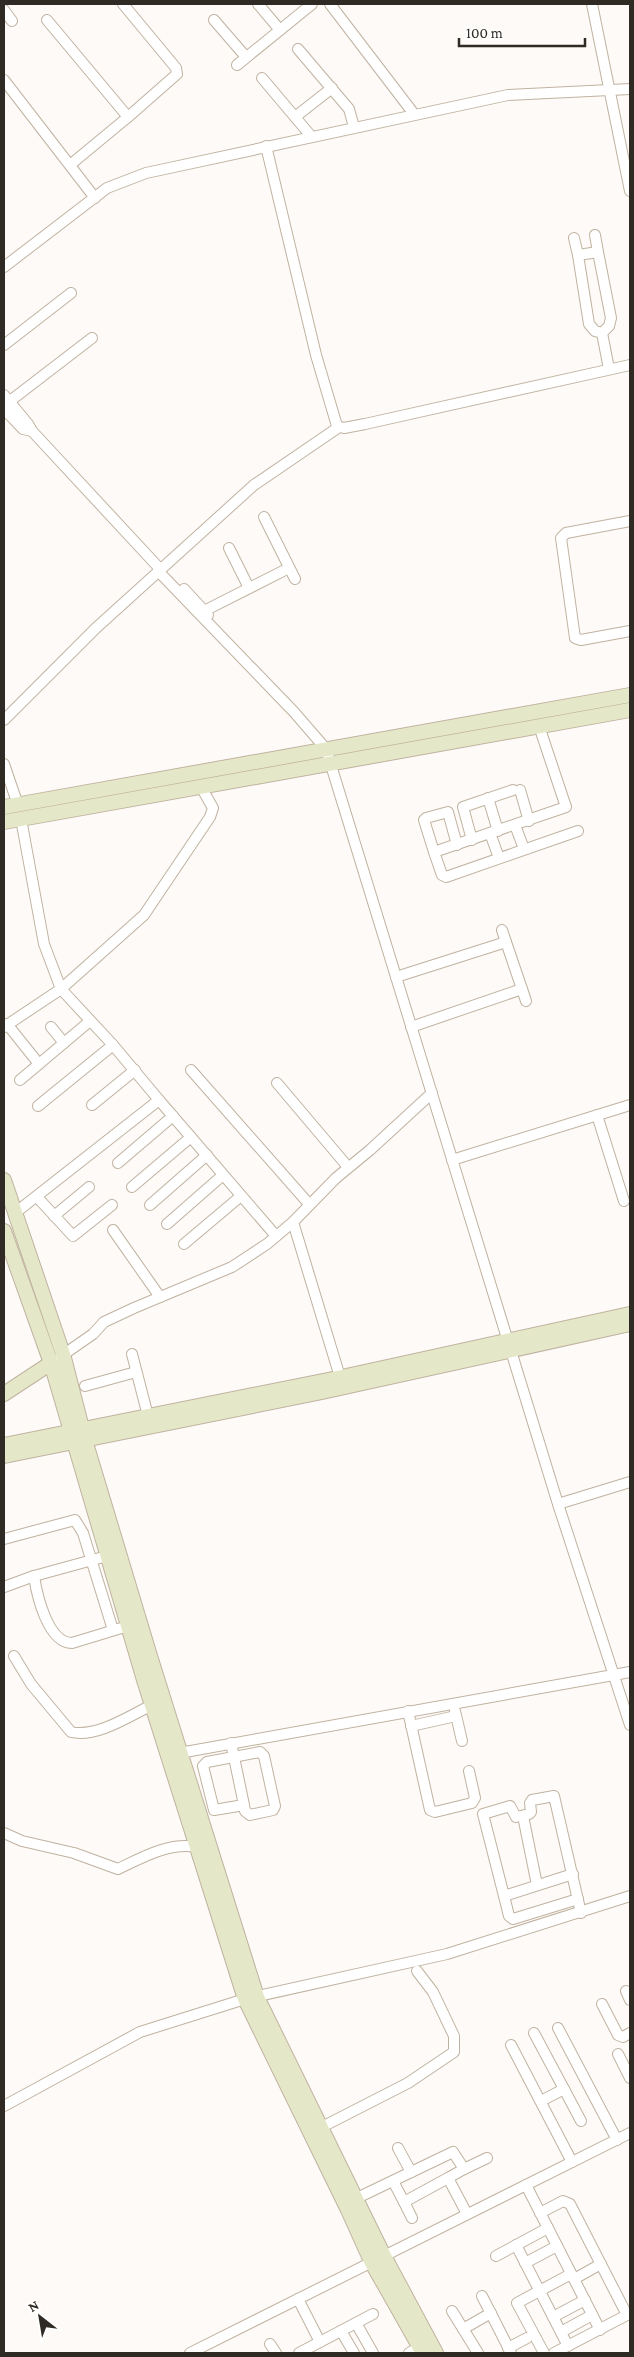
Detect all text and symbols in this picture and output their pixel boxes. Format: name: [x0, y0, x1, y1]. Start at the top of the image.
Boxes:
scale bar: [459, 15, 585, 47]
text: 100 m: [466, 25, 503, 41]
north arrow: [15, 2292, 65, 2342]
text: N: [25, 2296, 42, 2315]

